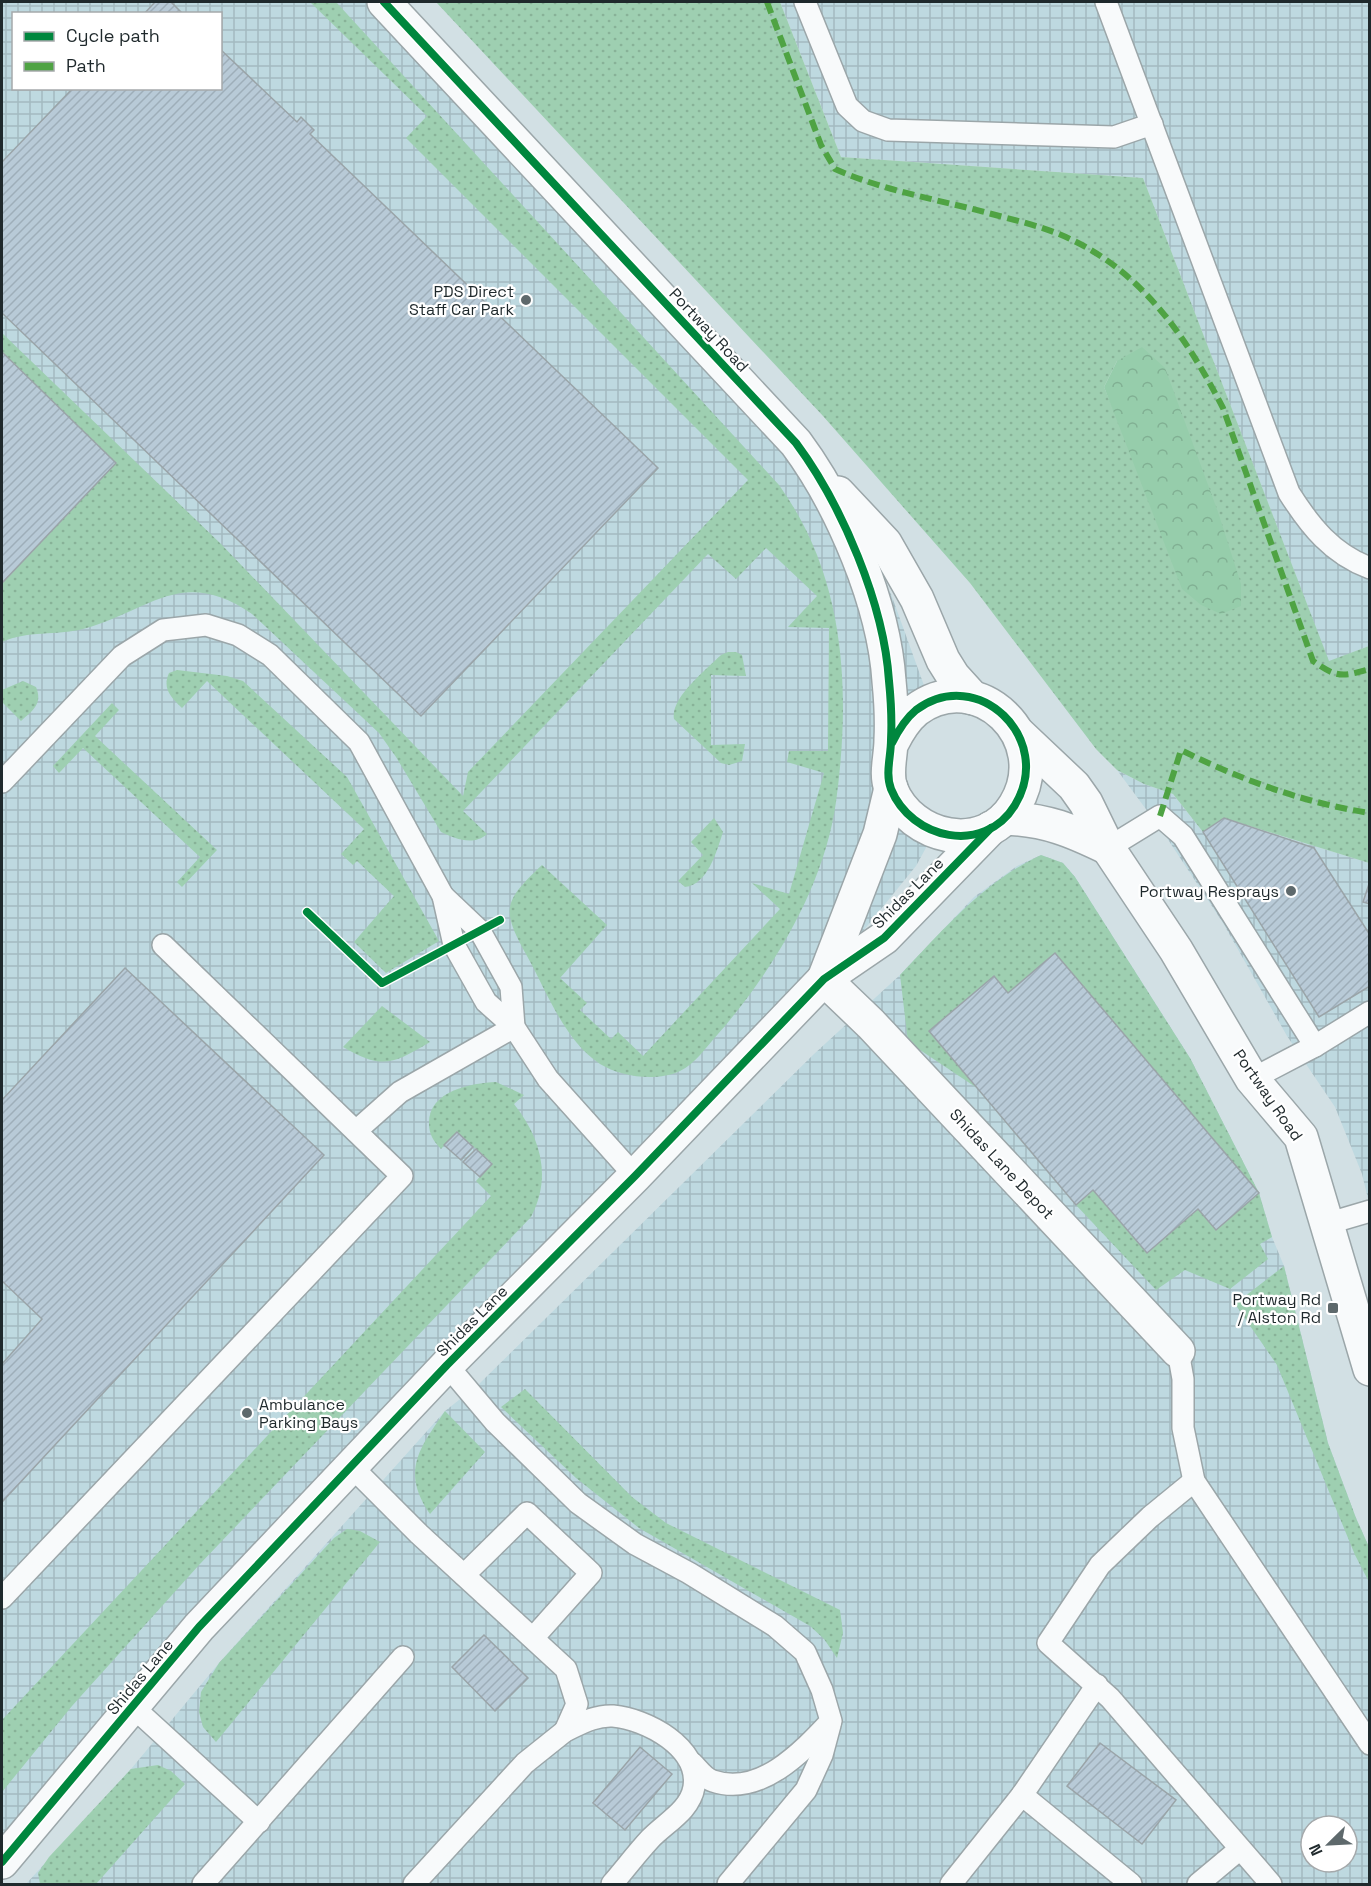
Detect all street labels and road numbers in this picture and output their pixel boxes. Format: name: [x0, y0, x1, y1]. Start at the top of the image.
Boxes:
street label: Portway Road: [665, 284, 753, 376]
street label: Shidas Lane: [868, 853, 948, 933]
street label: Portway Road: [1229, 1045, 1307, 1145]
street label: Shidas Lane Depot: [945, 1104, 1059, 1224]
street label: Shidas Lane: [432, 1281, 512, 1361]
street label: Shidas Lane: [102, 1635, 178, 1719]

